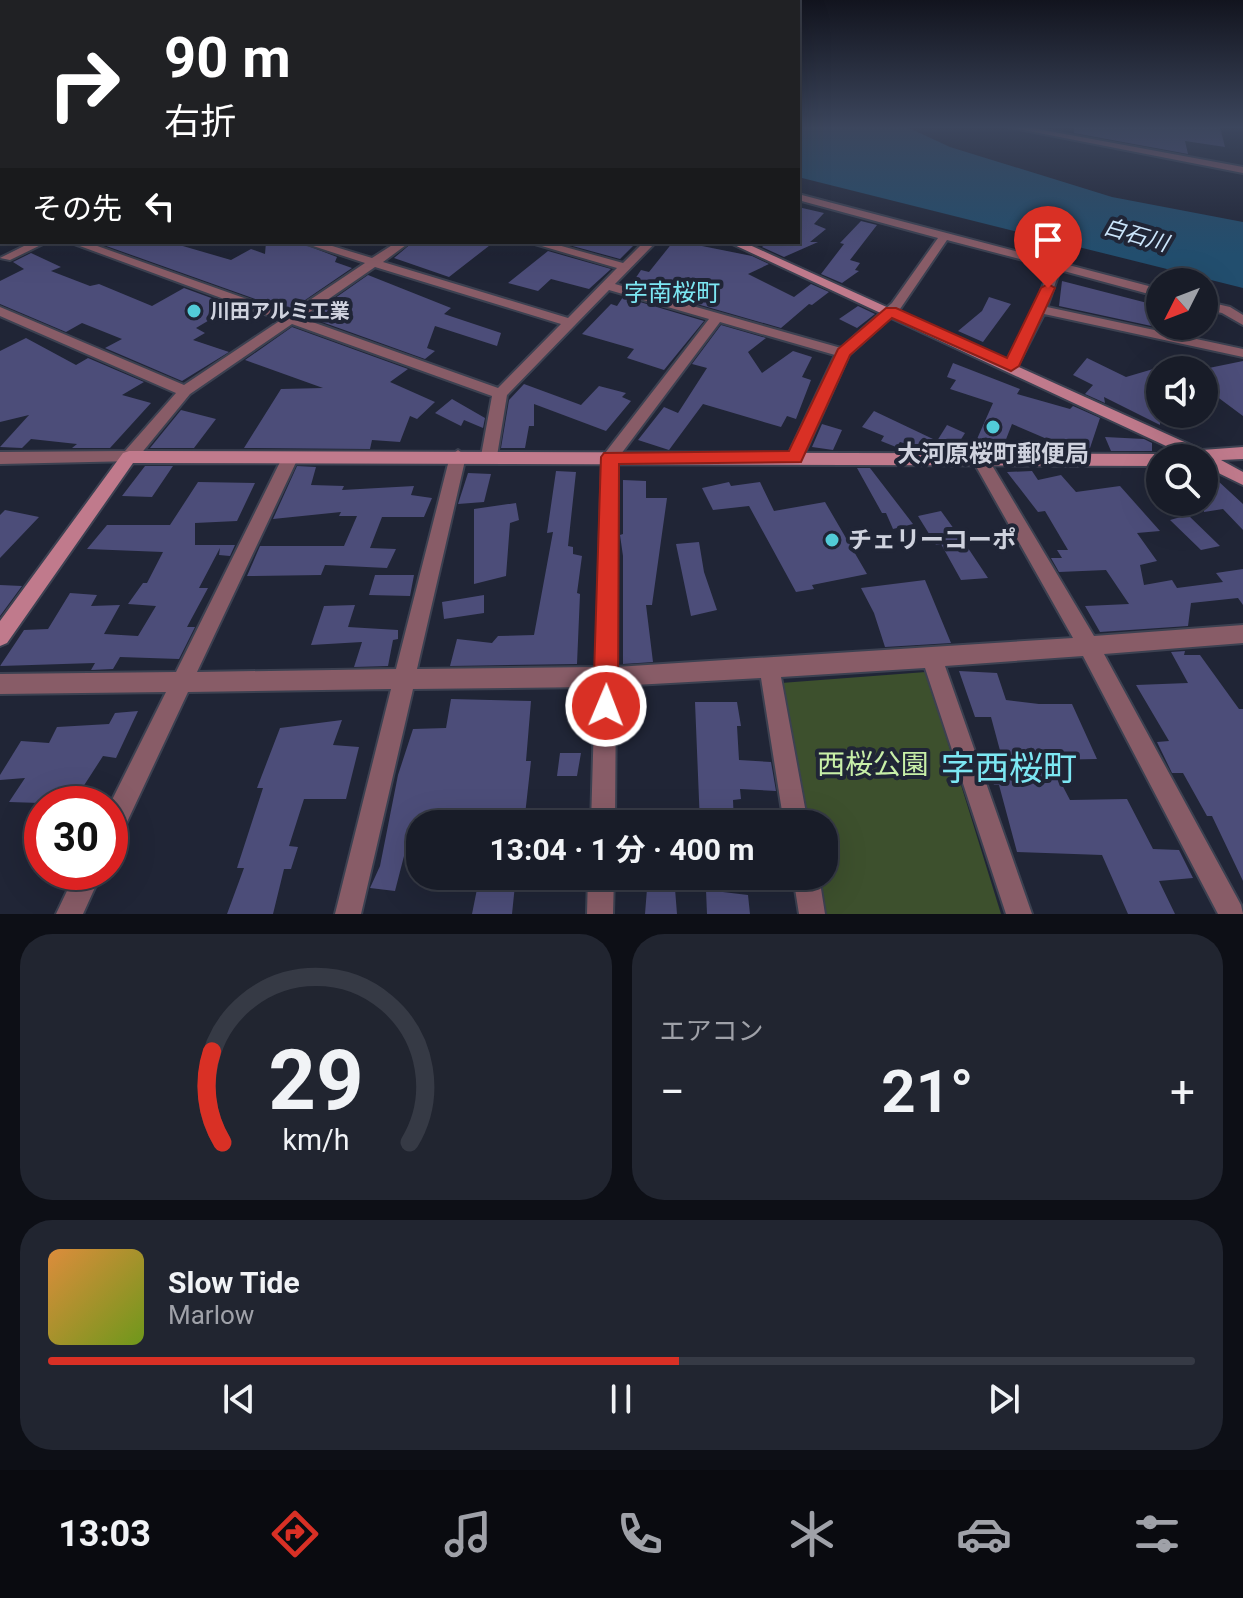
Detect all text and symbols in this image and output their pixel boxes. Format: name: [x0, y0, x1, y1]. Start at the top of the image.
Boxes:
text: 90 m: [164, 25, 291, 91]
icon: right: [32, 32, 136, 136]
text: 右折: [164, 101, 236, 143]
icon: left: [138, 184, 182, 228]
text: その先: [32, 191, 122, 226]
pin: [1014, 206, 1082, 288]
water label: 白石川: [1101, 214, 1173, 257]
icon: arrive: [1026, 218, 1070, 262]
north arrow: [1146, 268, 1218, 340]
map controls: [1146, 268, 1218, 516]
district label: 字南桜町: [624, 279, 720, 307]
place label: 川田アルミ工業: [210, 299, 350, 323]
marker: 川田アルミ工業: [185, 302, 203, 320]
button: sound: [1146, 356, 1218, 428]
marker: 大河原桜町郵便局: [984, 418, 1002, 436]
place label: 大河原桜町郵便局: [897, 440, 1089, 468]
button: search: [1146, 444, 1218, 516]
place label: チェリーコーポ: [848, 526, 1016, 554]
marker: チェリーコーポ: [823, 531, 841, 549]
position arrow: [564, 664, 648, 748]
park label: 西桜公園: [817, 748, 929, 781]
district label: 字西桜町: [941, 748, 1077, 788]
speed limit sign: 30: [24, 786, 128, 890]
text: 13:04 · 1 分 · 400 m: [490, 832, 754, 867]
text: エアコン: [660, 1016, 764, 1046]
text: 29: [268, 1032, 363, 1129]
text: 21°: [881, 1056, 973, 1127]
text: −: [660, 1066, 685, 1118]
text: +: [1170, 1066, 1195, 1118]
text: km/h: [282, 1123, 349, 1157]
text: Slow Tide: [168, 1265, 300, 1300]
text: Marlow: [168, 1300, 254, 1330]
icon: previous: [217, 1377, 261, 1421]
icon: pause: [599, 1377, 643, 1421]
icon: next: [982, 1377, 1026, 1421]
icon: directions: [267, 1506, 323, 1562]
icon: music: [440, 1506, 496, 1562]
icon: phone: [612, 1506, 668, 1562]
icon: climate: [784, 1506, 840, 1562]
icon: car: [956, 1506, 1012, 1562]
icon: filters: [1129, 1506, 1185, 1562]
text: 13:03: [58, 1513, 151, 1555]

